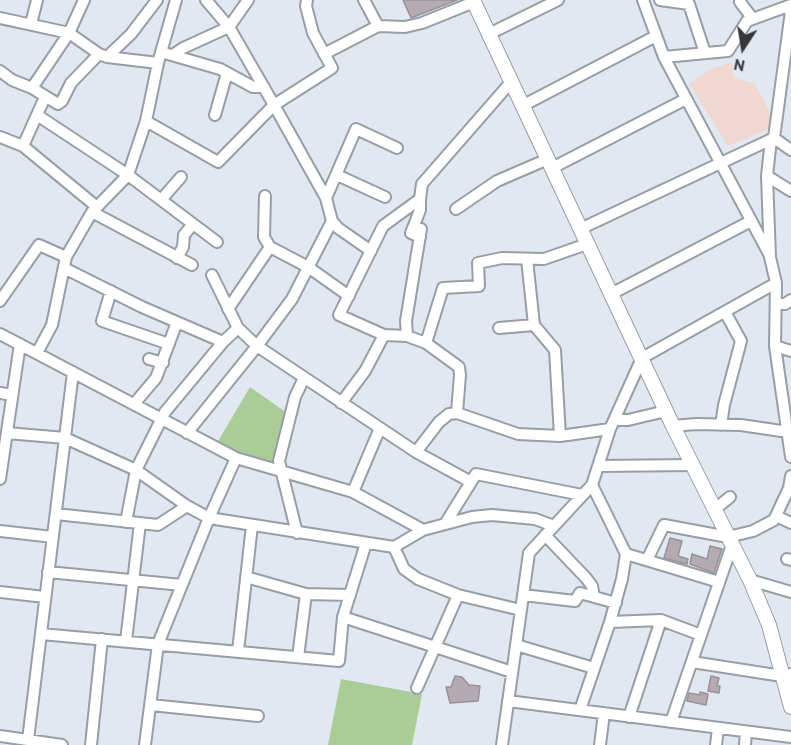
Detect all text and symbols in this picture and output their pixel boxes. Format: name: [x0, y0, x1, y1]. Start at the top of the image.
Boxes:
north arrow: [713, 18, 773, 78]
text: N: [732, 55, 746, 76]

